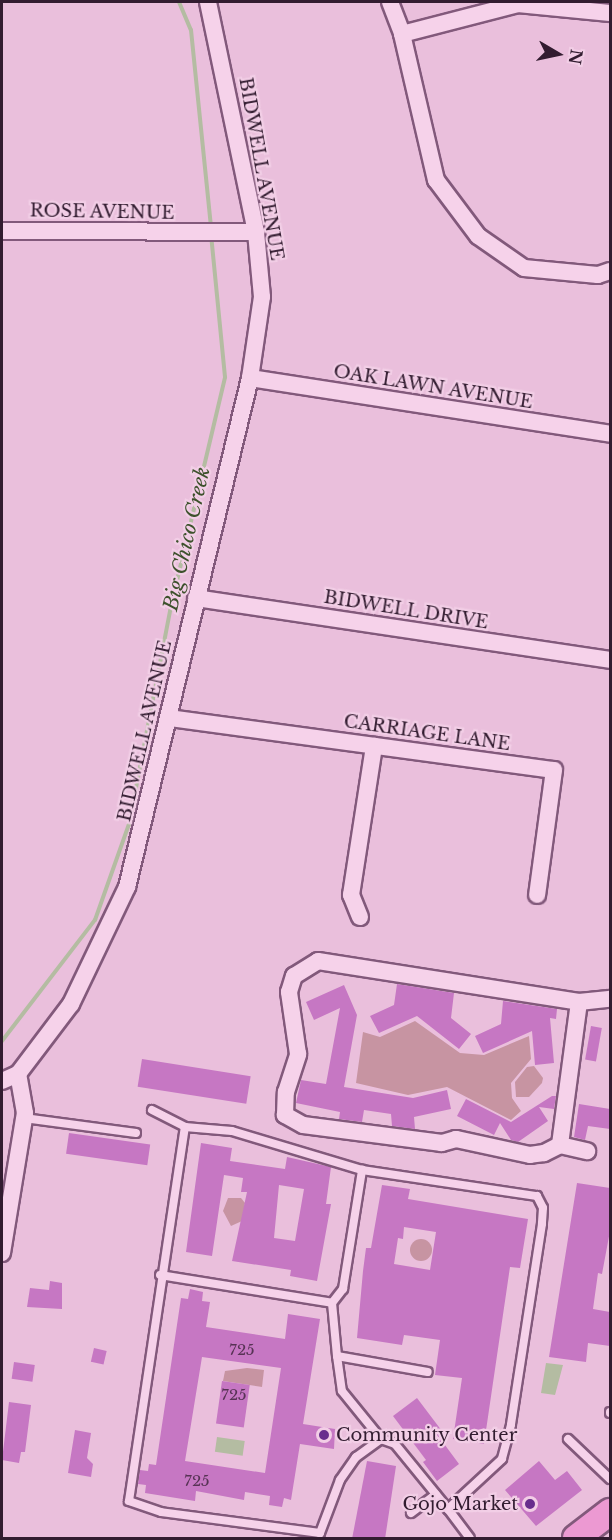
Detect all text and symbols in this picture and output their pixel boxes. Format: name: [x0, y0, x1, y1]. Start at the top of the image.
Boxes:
north arrow: [528, 24, 588, 84]
text: N: [565, 48, 587, 66]
street label: BIDWELL AVENUE: [234, 75, 288, 263]
street label: ROSE AVENUE: [29, 200, 175, 224]
street label: OAK LAWN AVENUE: [331, 361, 535, 413]
water label: Big Chico Creek: [159, 465, 215, 613]
street label: BIDWELL DRIVE: [322, 586, 490, 634]
street label: BIDWELL AVENUE: [113, 638, 177, 824]
street label: CARRIAGE LANE: [342, 711, 512, 755]
house number: 725: [229, 1341, 255, 1359]
house number: 725: [221, 1386, 247, 1404]
place label: Community Center: [336, 1424, 518, 1446]
marker: Community Center: [317, 1428, 331, 1442]
house number: 725: [184, 1472, 210, 1490]
place label: Gojo Market: [402, 1493, 518, 1515]
marker: Gojo Market: [523, 1497, 537, 1511]

